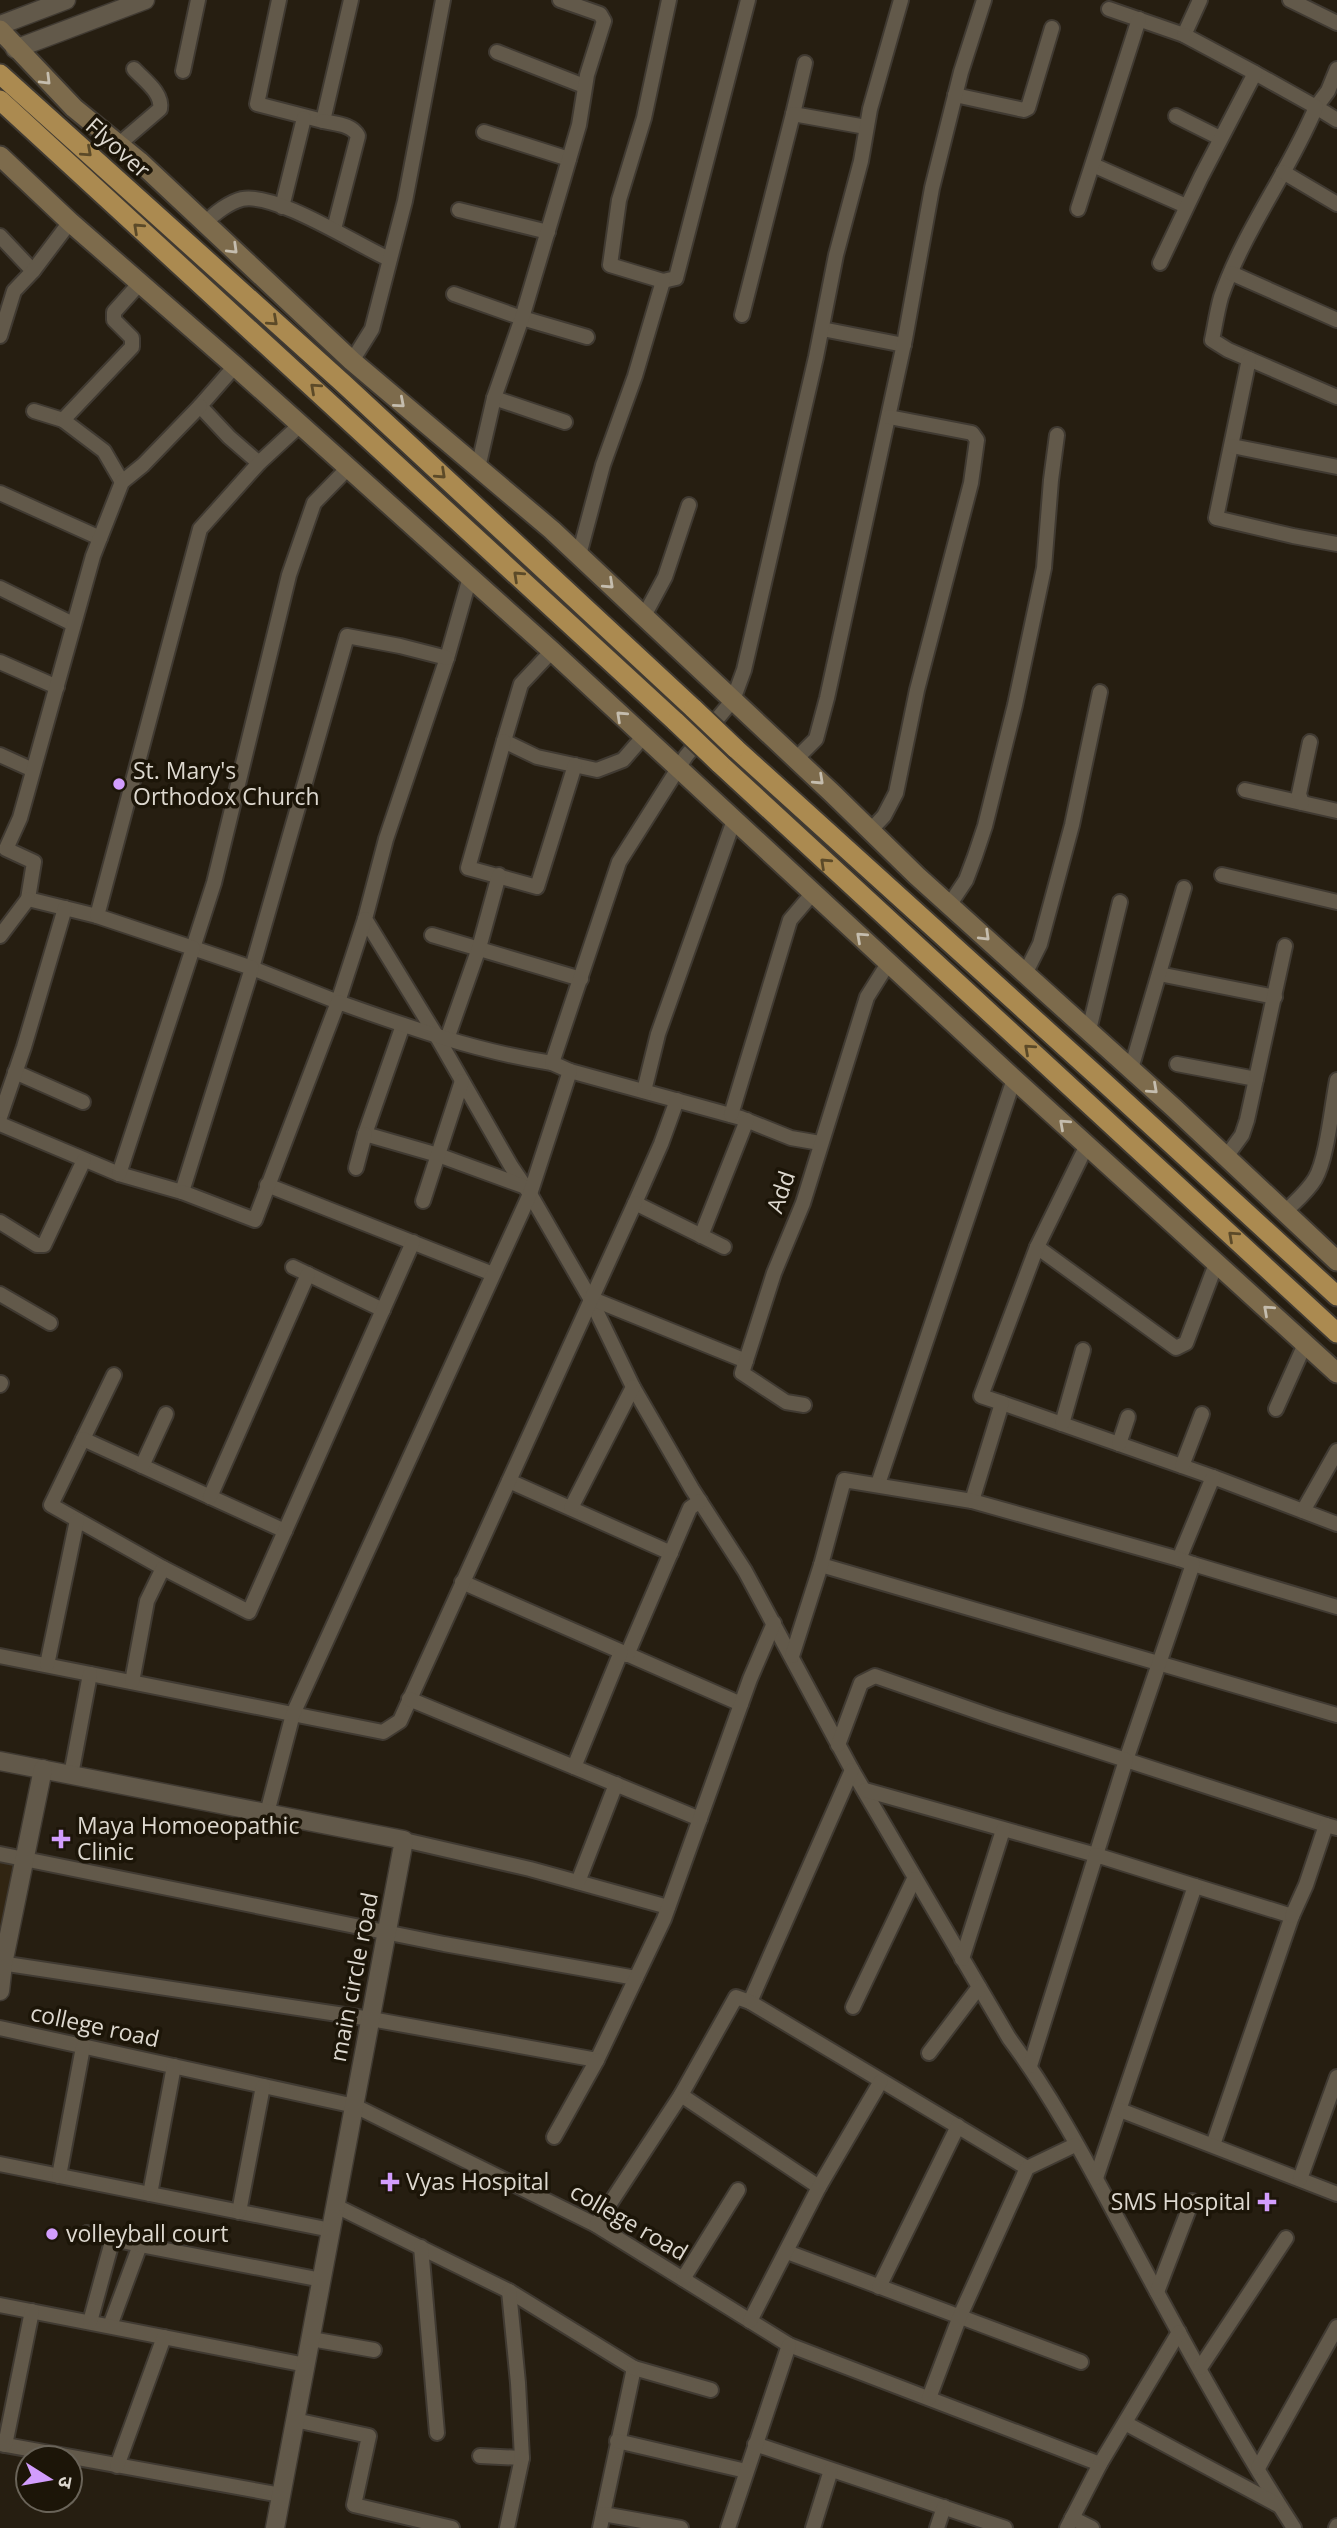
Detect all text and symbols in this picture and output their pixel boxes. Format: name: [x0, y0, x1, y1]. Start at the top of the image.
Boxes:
one-way arrow: [38, 72, 51, 85]
street label: Flyover: [79, 110, 158, 185]
one-way arrow: [79, 144, 92, 157]
one-way arrow: [133, 223, 146, 236]
one-way arrow: [225, 240, 238, 253]
one-way arrow: [265, 312, 278, 325]
one-way arrow: [310, 384, 323, 397]
one-way arrow: [392, 395, 405, 407]
one-way arrow: [433, 466, 446, 478]
one-way arrow: [513, 572, 526, 584]
one-way arrow: [601, 575, 614, 588]
one-way arrow: [616, 712, 629, 725]
place label: St. Mary's Orthodox Church: [133, 754, 320, 812]
one-way arrow: [811, 772, 824, 785]
marker: St. Mary's Orthodox Church: [111, 776, 127, 792]
one-way arrow: [820, 858, 833, 871]
one-way arrow: [976, 927, 989, 940]
one-way arrow: [856, 933, 869, 945]
one-way arrow: [1024, 1045, 1037, 1058]
one-way arrow: [1145, 1081, 1158, 1093]
one-way arrow: [1059, 1120, 1072, 1132]
street label: Add: [758, 1166, 802, 1217]
one-way arrow: [1228, 1232, 1241, 1244]
one-way arrow: [1263, 1306, 1276, 1318]
place label: Maya Homoeopathic Clinic: [77, 1809, 299, 1867]
marker: Maya Homoeopathic Clinic: [51, 1829, 71, 1849]
street label: main circle road: [321, 1889, 385, 2064]
street label: college road: [28, 1996, 163, 2054]
place label: Vyas Hospital: [406, 2165, 549, 2197]
marker: Vyas Hospital: [380, 2172, 400, 2192]
street label: college road: [565, 2175, 694, 2268]
place label: SMS Hospital: [1111, 2185, 1251, 2217]
marker: SMS Hospital: [1257, 2192, 1277, 2212]
place label: volleyball court: [66, 2217, 228, 2249]
marker: volleyball court: [44, 2226, 60, 2242]
north arrow: [14, 2444, 84, 2514]
text: उ: [52, 2474, 80, 2491]

